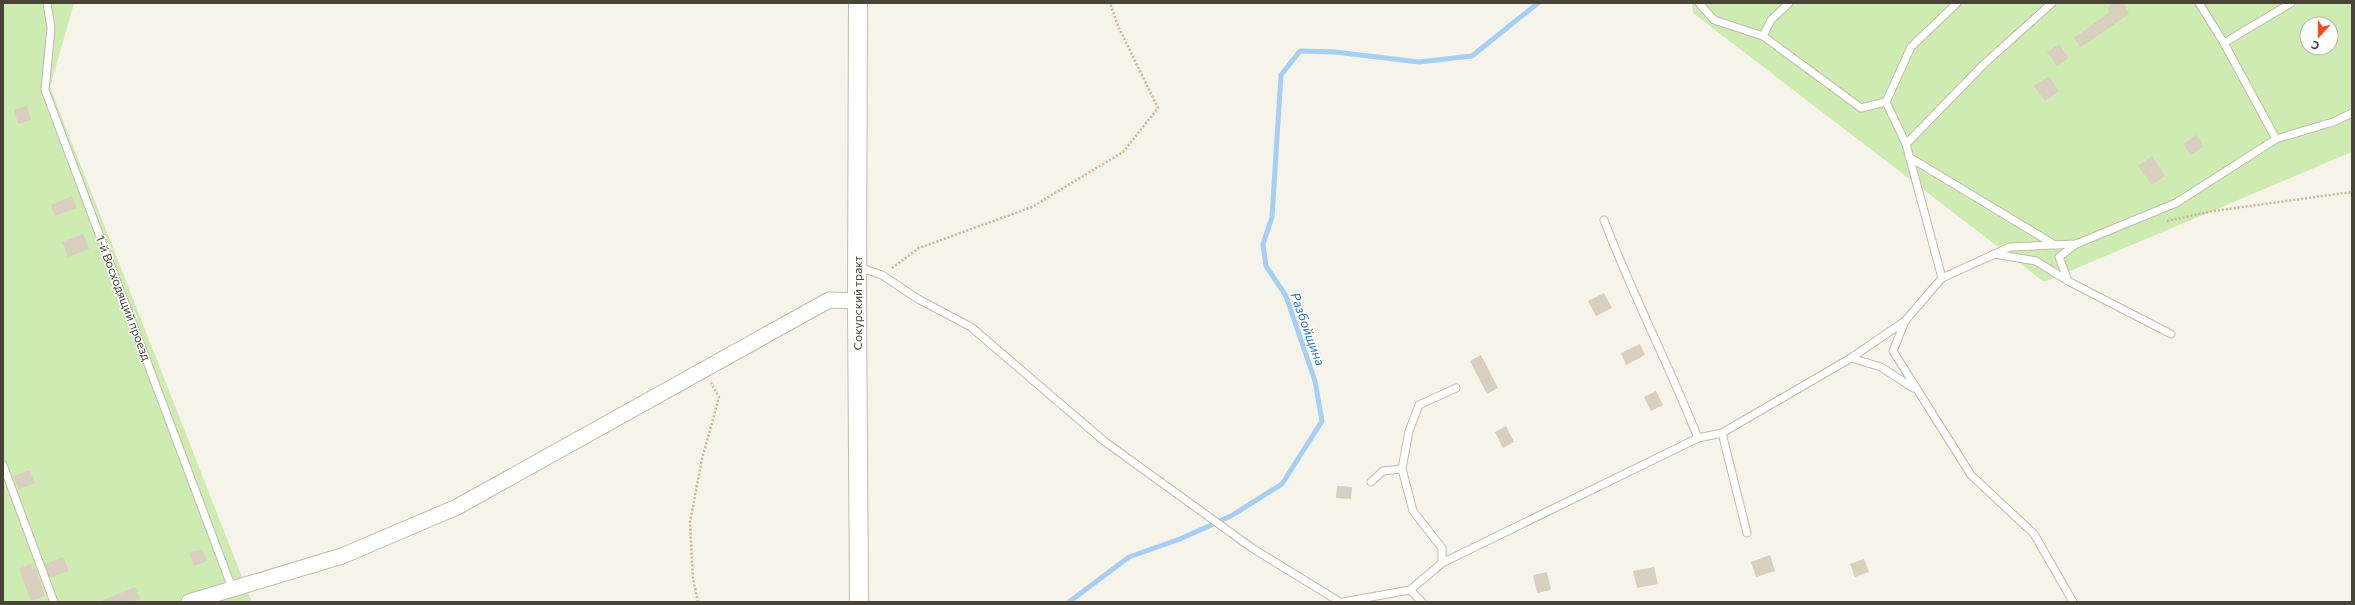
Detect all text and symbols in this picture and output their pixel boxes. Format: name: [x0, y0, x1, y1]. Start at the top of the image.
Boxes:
north arrow: [2299, 16, 2339, 56]
text: С: [2309, 38, 2321, 53]
street label: 1-й Восходящий проезд: [94, 233, 154, 362]
street label: Сокурский тракт: [850, 255, 864, 350]
water label: Разбойщина: [1287, 290, 1329, 368]

